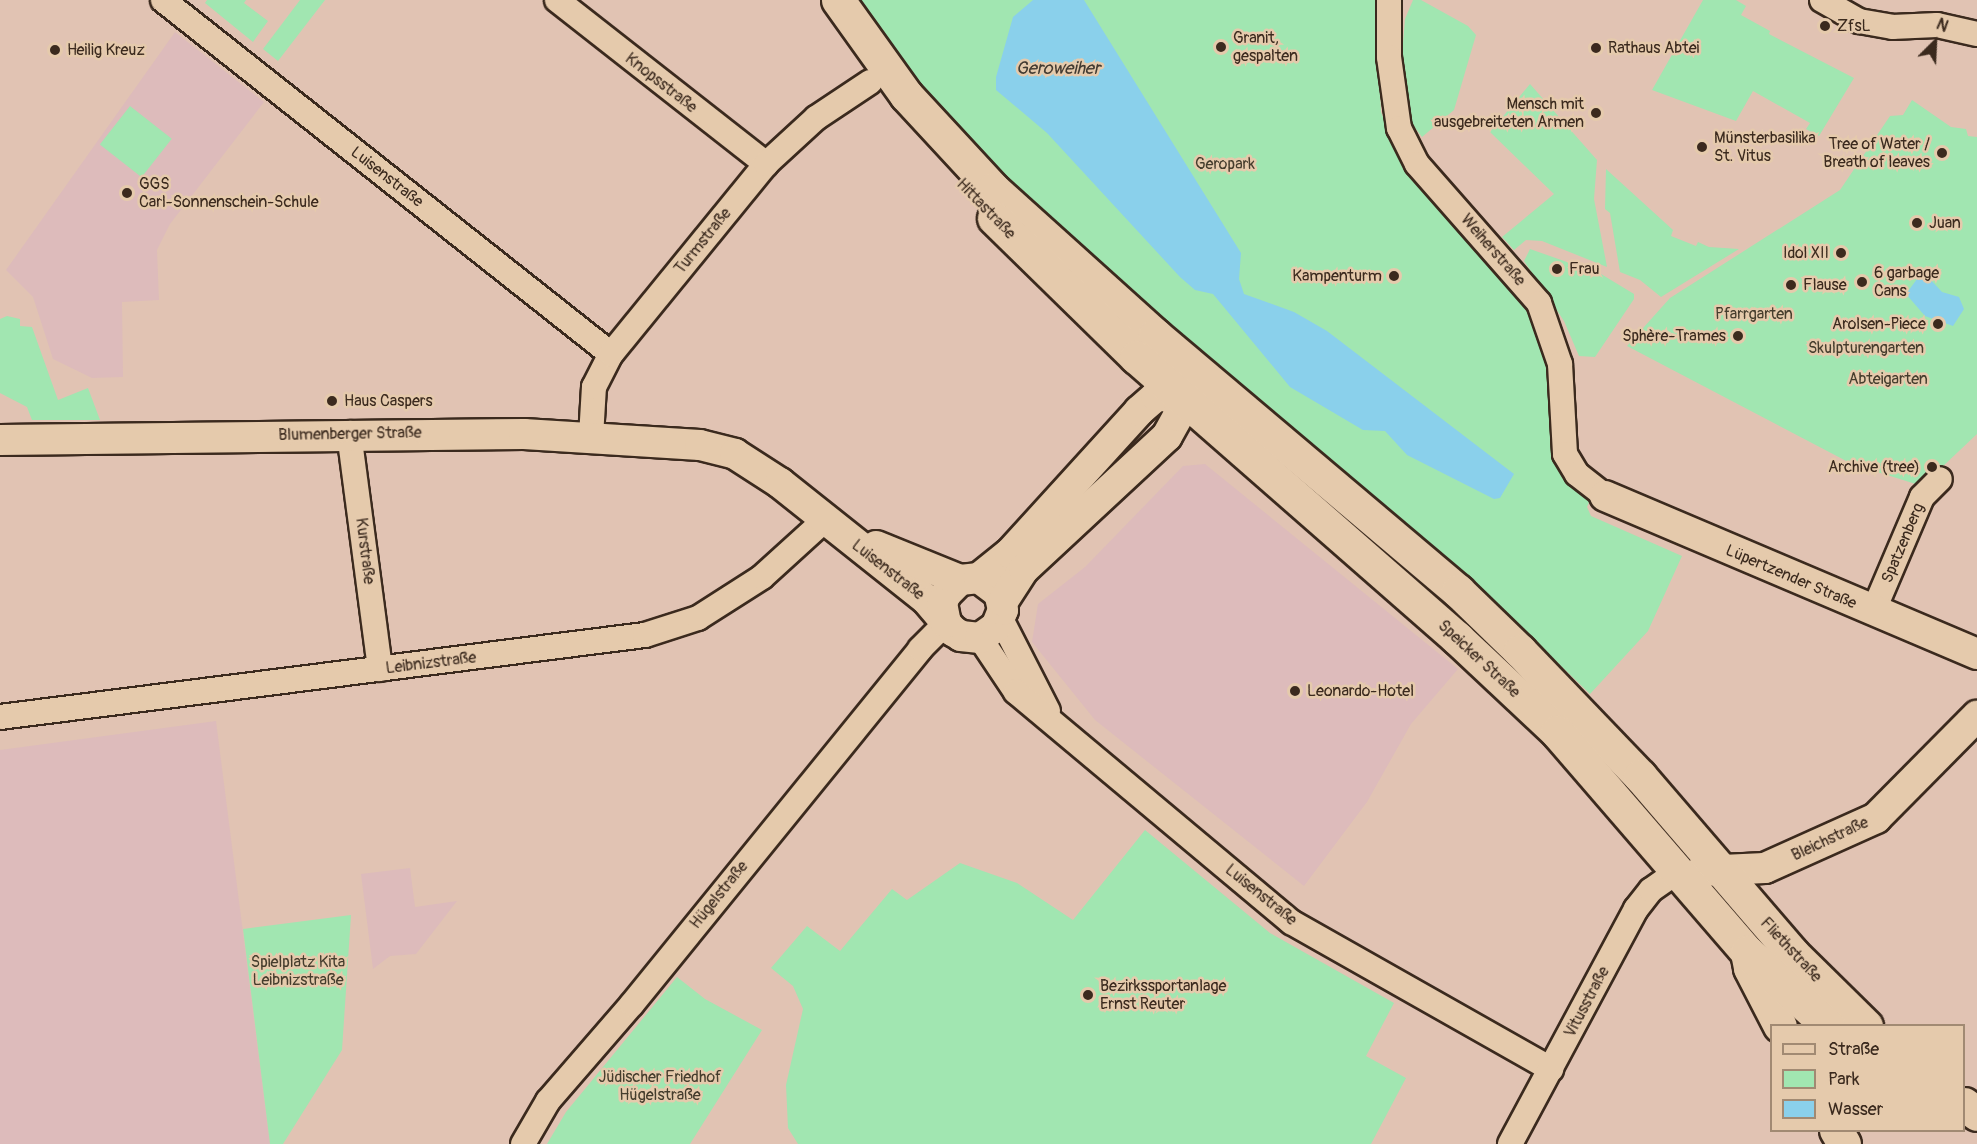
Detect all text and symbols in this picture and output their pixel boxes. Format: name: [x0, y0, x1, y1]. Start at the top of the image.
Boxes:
north arrow: [1905, 12, 1965, 72]
text: N: [1933, 14, 1951, 37]
place label: ZfsL: [1837, 16, 1871, 36]
marker: ZfsL: [1818, 19, 1832, 33]
place label: Granit, gespalten: [1233, 28, 1298, 66]
place label: Rathaus Abtei: [1608, 38, 1699, 58]
place label: Heilig Kreuz: [67, 40, 145, 60]
marker: Granit, gespalten: [1214, 40, 1228, 54]
marker: Rathaus Abtei: [1589, 41, 1603, 55]
marker: Heilig Kreuz: [48, 43, 62, 57]
street label: Knopsstraße: [621, 49, 701, 117]
water label: Geroweiher: [1016, 58, 1100, 80]
place label: Mensch mit ausgebreiteten Armen: [1434, 94, 1584, 132]
marker: Mensch mit ausgebreiteten Armen: [1589, 106, 1603, 120]
place label: Münsterbasilika St. Vitus: [1714, 128, 1816, 166]
place label: Tree of Water / Breath of leaves: [1823, 134, 1930, 172]
marker: Münsterbasilika St. Vitus: [1695, 140, 1709, 154]
street label: Luisenstraße: [347, 143, 427, 211]
marker: Tree of Water / Breath of leaves: [1935, 146, 1949, 160]
park label: Geropark: [1195, 154, 1255, 174]
place label: GGS Carl-Sonnenschein-Schule: [139, 174, 319, 212]
street label: Hittastraße: [952, 175, 1020, 243]
marker: GGS Carl-Sonnenschein-Schule: [120, 186, 134, 200]
street label: Turmstraße: [671, 204, 735, 278]
street label: Weiherstraße: [1457, 210, 1529, 290]
place label: Juan: [1929, 213, 1961, 233]
marker: Juan: [1910, 216, 1924, 230]
place label: Idol XII: [1783, 243, 1829, 263]
marker: Idol XII: [1834, 246, 1848, 260]
place label: Frau: [1569, 259, 1600, 279]
marker: Frau: [1550, 262, 1564, 276]
place label: 6 garbage Cans: [1874, 263, 1939, 301]
place label: Kampenturm: [1292, 266, 1382, 286]
marker: Kampenturm: [1387, 269, 1401, 283]
place label: Flause: [1803, 275, 1847, 295]
marker: 6 garbage Cans: [1855, 275, 1869, 289]
marker: Flause: [1784, 278, 1798, 292]
park label: Pfarrgarten: [1715, 304, 1793, 324]
place label: Arolsen-Piece: [1832, 314, 1926, 334]
marker: Arolsen-Piece: [1931, 317, 1945, 331]
place label: Sphère-Trames: [1622, 326, 1726, 346]
marker: Sphère-Trames: [1731, 329, 1745, 343]
park label: Skulpturengarten: [1808, 338, 1924, 358]
park label: Abteigarten: [1848, 369, 1928, 389]
place label: Haus Caspers: [344, 391, 433, 411]
marker: Haus Caspers: [325, 394, 339, 408]
street label: Blumenberger Straße: [278, 423, 422, 445]
place label: Archive (tree): [1828, 457, 1920, 477]
marker: Archive (tree): [1925, 460, 1939, 474]
street label: Spatzenberg: [1878, 500, 1928, 586]
street label: Kurstraße: [351, 517, 379, 585]
street label: Luisenstraße: [848, 536, 928, 604]
street label: Lüpertzender Straße: [1723, 541, 1859, 613]
street label: Speicker Straße: [1434, 616, 1524, 702]
street label: Leibnizstraße: [385, 648, 477, 678]
place label: Leonardo-Hotel: [1307, 681, 1414, 701]
marker: Leonardo-Hotel: [1288, 684, 1302, 698]
street label: Bleichstraße: [1789, 813, 1871, 865]
street label: Hügelstraße: [686, 857, 752, 933]
street label: Luisenstraße: [1221, 860, 1301, 930]
street label: Fliethstraße: [1756, 914, 1826, 986]
park label: Spielplatz Kita Leibnizstraße: [251, 952, 345, 990]
street label: Vitusstraße: [1560, 963, 1614, 1041]
place label: Bezirkssportanlage Ernst Reuter: [1100, 976, 1226, 1014]
marker: Bezirkssportanlage Ernst Reuter: [1081, 988, 1095, 1002]
legend: [1770, 1024, 1965, 1132]
text: Straße: [1828, 1038, 1879, 1061]
park label: Jüdischer Friedhof Hügelstraße: [598, 1067, 722, 1105]
text: Park: [1828, 1068, 1860, 1091]
text: Wasser: [1828, 1098, 1883, 1121]

